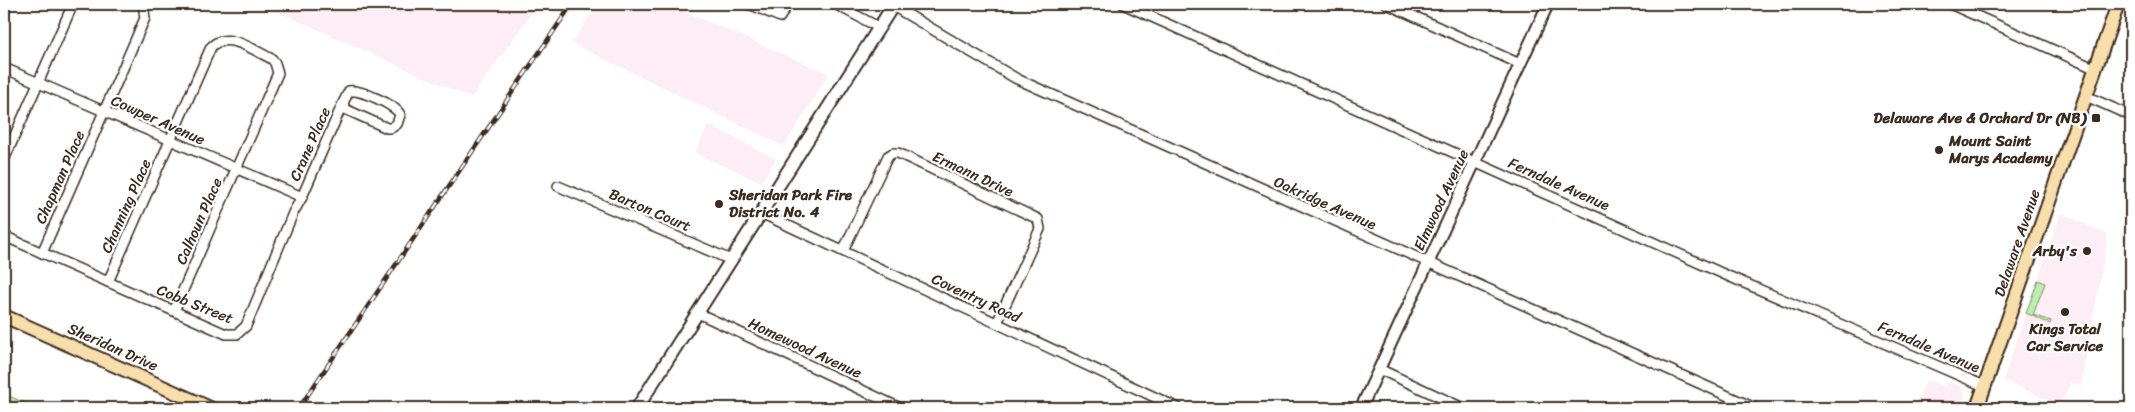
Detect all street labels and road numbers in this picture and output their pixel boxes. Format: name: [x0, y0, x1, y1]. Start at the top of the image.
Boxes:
street label: Cowper Avenue: [107, 88, 210, 153]
street label: Crane Place: [282, 103, 338, 185]
street label: Chapman Place: [28, 126, 92, 228]
street label: Ermann Drive: [928, 144, 1018, 204]
street label: Elmwood Avenue: [1406, 145, 1476, 255]
street label: Ferndale Avenue: [1504, 150, 1614, 218]
street label: Channing Place: [94, 154, 158, 257]
street label: Oakridge Avenue: [1269, 169, 1381, 237]
street label: Calhoun Place: [168, 173, 230, 269]
street label: Barton Court: [605, 181, 695, 239]
street label: Delaware Avenue: [1986, 185, 2048, 300]
street label: Coventry Road: [927, 266, 1026, 330]
street label: Cobb Street: [153, 277, 238, 331]
street label: Homewood Avenue: [744, 310, 867, 386]
street label: Ferndale Avenue: [1874, 314, 1984, 380]
street label: Sheridan Drive: [64, 315, 163, 379]

